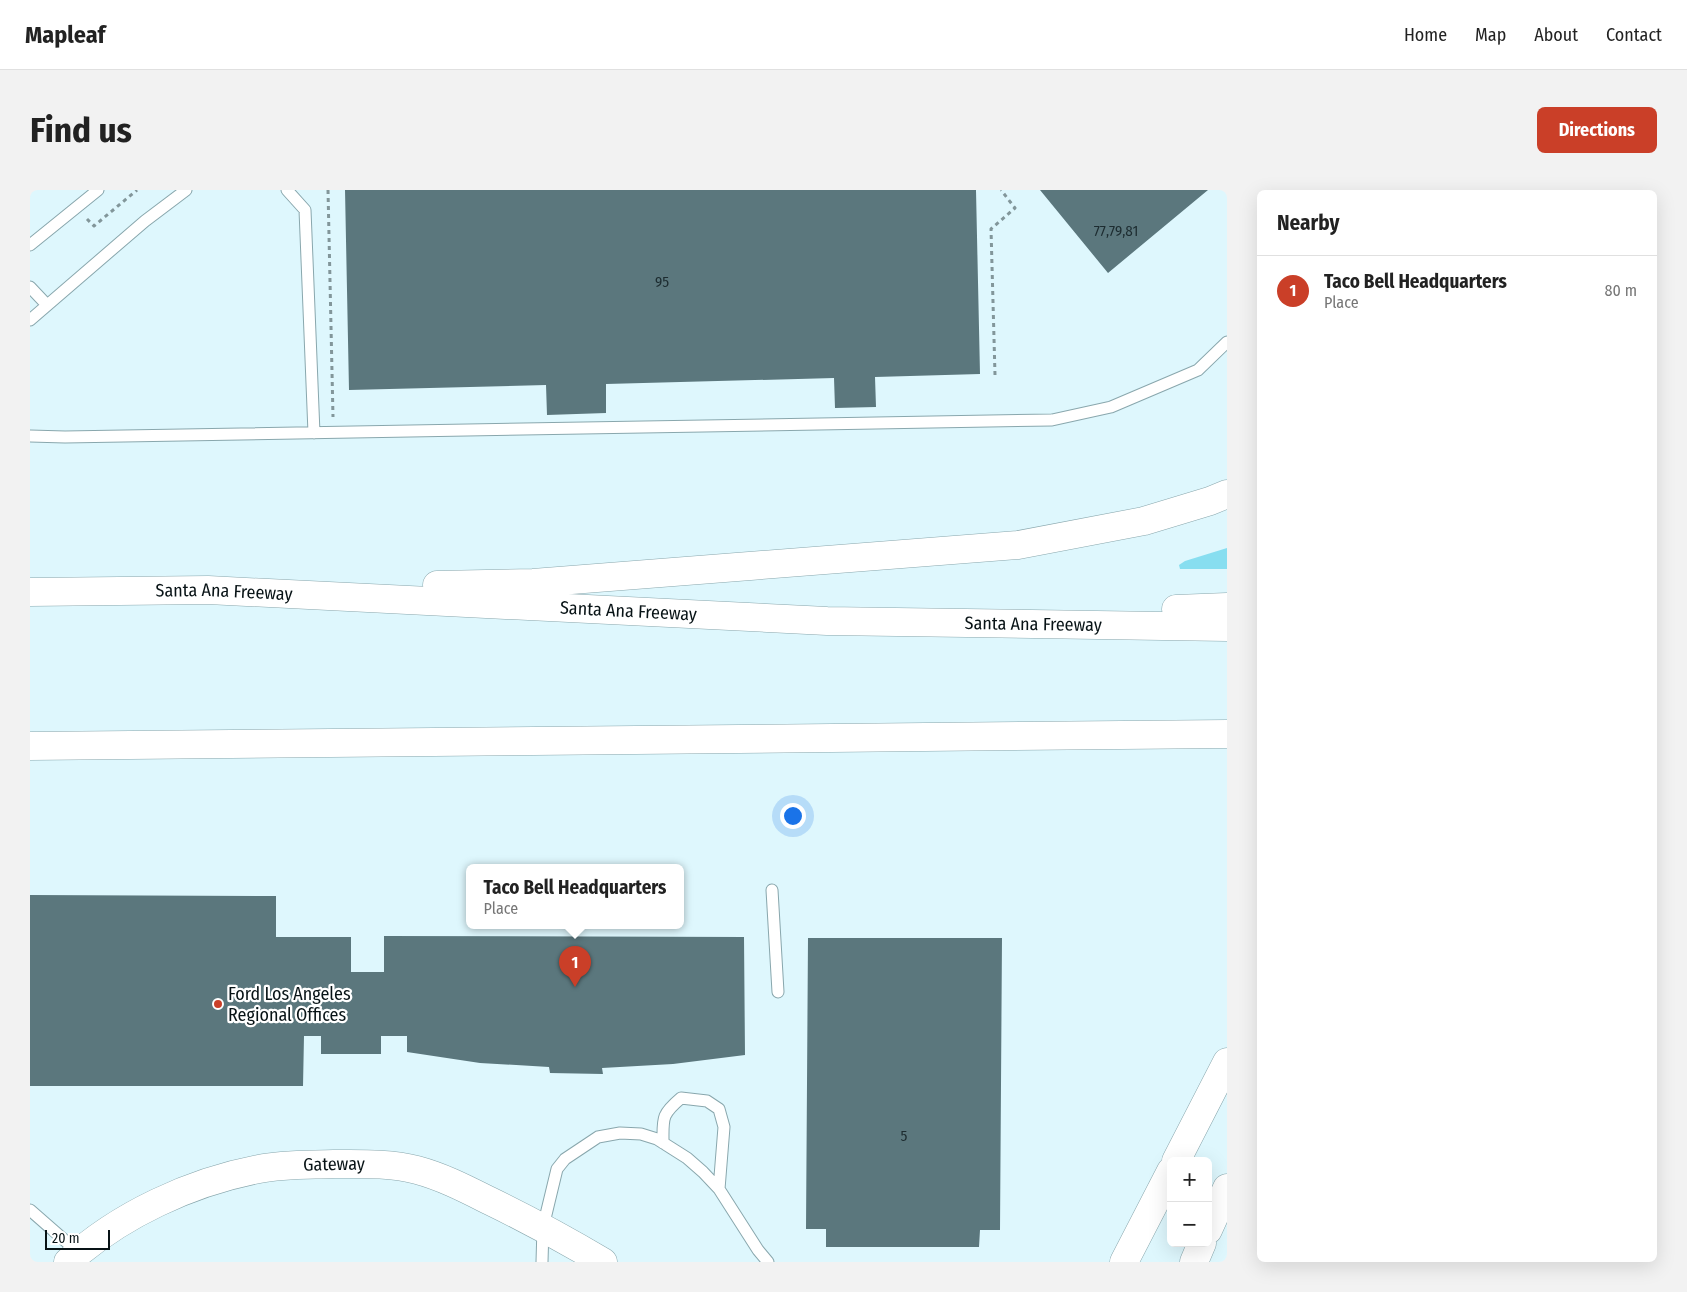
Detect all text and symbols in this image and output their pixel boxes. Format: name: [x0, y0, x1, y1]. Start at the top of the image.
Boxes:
text: Mapleaf: [25, 21, 105, 49]
text: Home: [1404, 24, 1447, 46]
text: Map: [1475, 24, 1506, 46]
text: About: [1534, 24, 1578, 46]
text: Contact: [1606, 24, 1662, 46]
button: Directions: [1537, 107, 1657, 153]
text: Find us: [30, 109, 132, 151]
text: Nearby: [1277, 210, 1339, 236]
house number: 77,79,81: [1094, 222, 1138, 240]
text: Taco Bell Headquarters: [1324, 270, 1507, 293]
house number: 95: [655, 273, 669, 291]
text: 1: [1290, 281, 1296, 300]
text: 80 m: [1605, 281, 1637, 300]
text: Place: [1324, 293, 1359, 312]
street label: Santa Ana Freeway: [155, 579, 293, 605]
street label: Santa Ana Freeway: [559, 597, 697, 625]
street label: Santa Ana Freeway: [964, 612, 1102, 636]
your location: [780, 803, 806, 829]
popup: [466, 864, 684, 929]
text: Taco Bell Headquarters: [484, 876, 666, 899]
text: Place: [484, 899, 518, 918]
pin: 1: [559, 946, 591, 987]
place label: Ford Los Angeles Regional Offices: [228, 983, 351, 1026]
marker: Ford Los Angeles Regional Offices: [212, 998, 224, 1010]
house number: 5: [901, 1127, 908, 1145]
street label: Gateway: [303, 1153, 365, 1176]
map controls: [1167, 1157, 1212, 1247]
button: +: [1167, 1157, 1212, 1202]
button: −: [1167, 1202, 1212, 1247]
scale bar: [45, 1227, 110, 1250]
text: 20 m: [52, 1230, 80, 1247]

